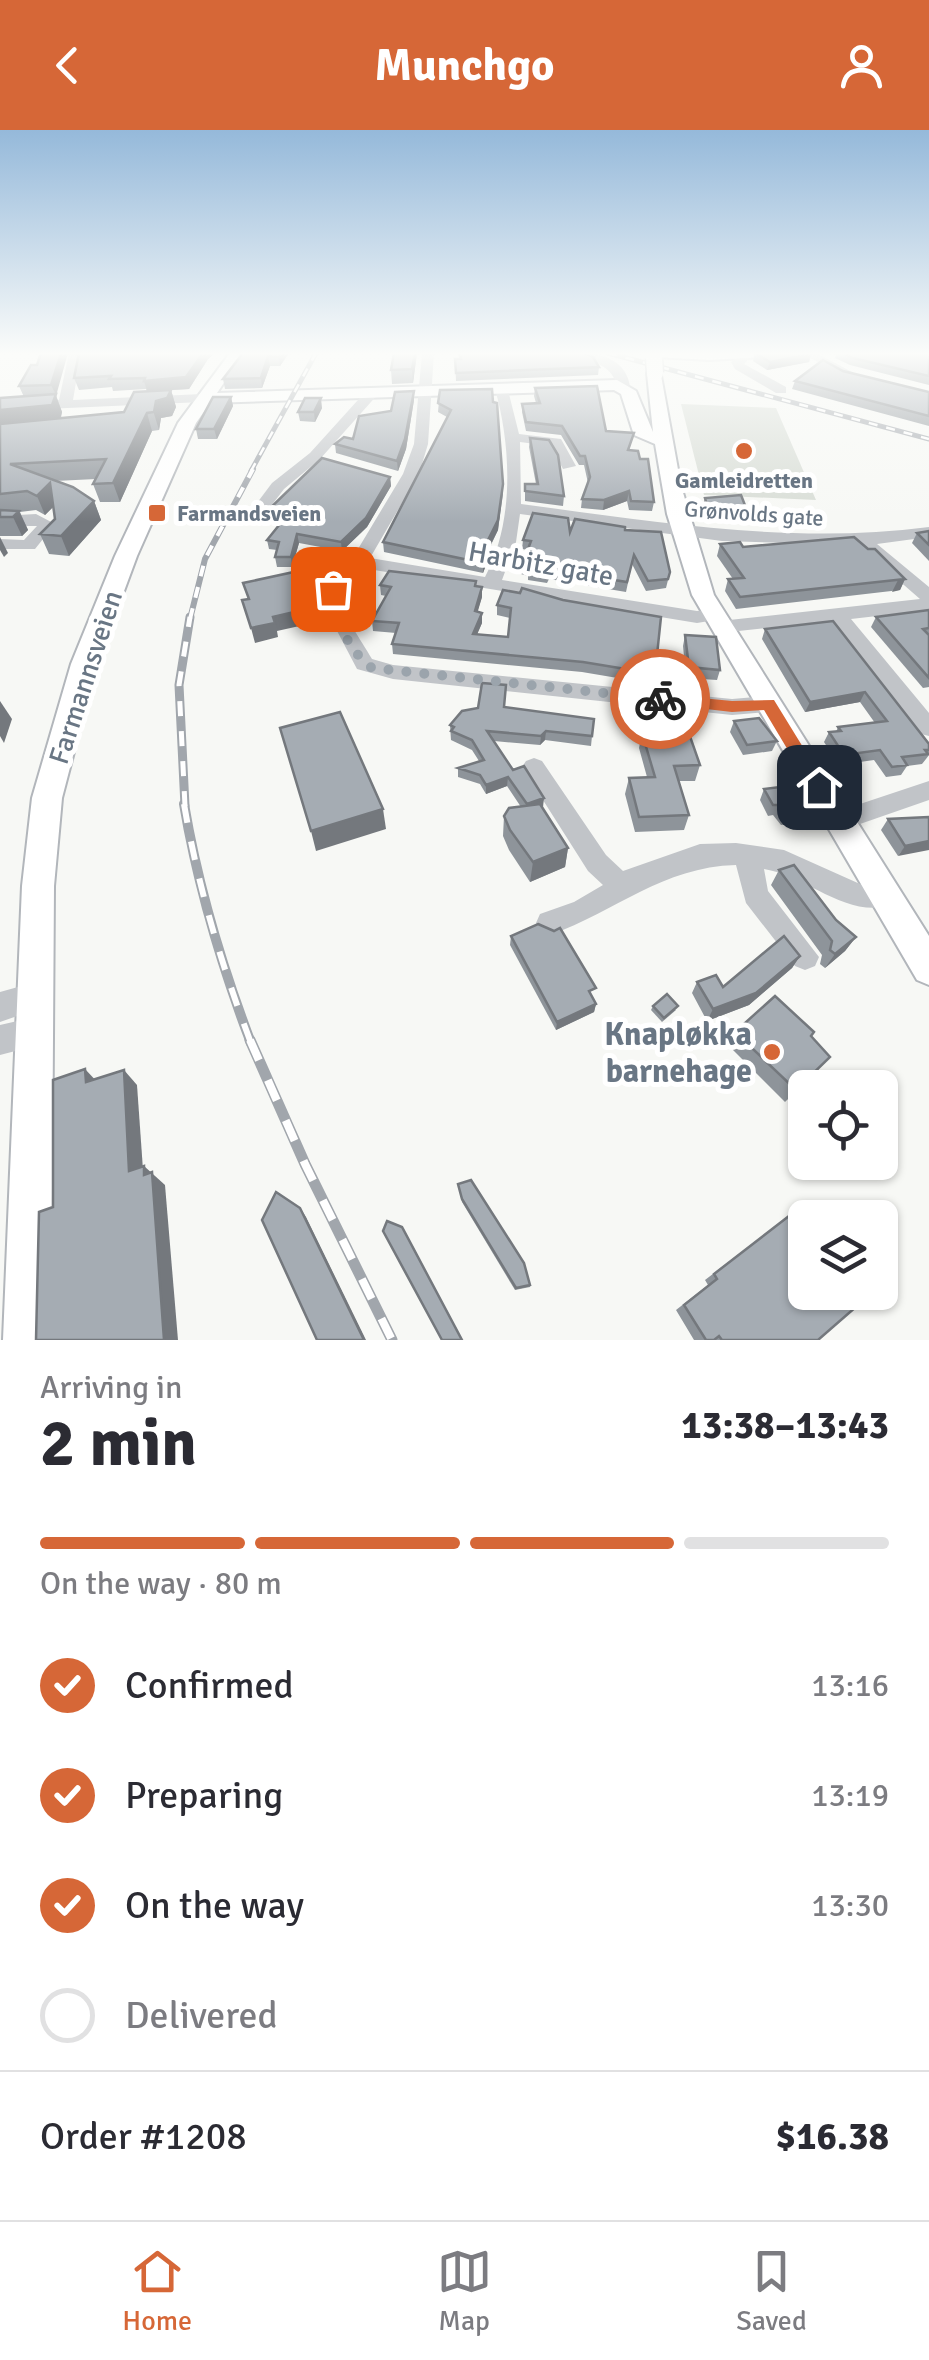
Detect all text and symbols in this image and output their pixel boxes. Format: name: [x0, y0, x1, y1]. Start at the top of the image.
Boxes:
icon: back: [40, 38, 95, 93]
text: Munchgo: [374, 38, 555, 93]
icon: person: [834, 38, 889, 93]
marker: Gamleidretten: [733, 440, 755, 462]
place label: Gamleidretten: [675, 467, 813, 494]
street label: Grønvolds gate: [683, 495, 825, 532]
place label: Farmandsveien: [177, 500, 321, 527]
marker: Farmandsveien: [146, 502, 168, 524]
street label: Harbitz gate: [466, 535, 616, 593]
pin: [291, 547, 376, 632]
icon: bag: [306, 562, 361, 617]
street label: Farmannsveien: [42, 586, 130, 768]
courier: [610, 649, 710, 749]
icon: bike: [633, 672, 688, 727]
pin: [777, 745, 862, 830]
icon: home: [792, 760, 847, 815]
place label: Knapløkka barnehage: [604, 1015, 752, 1091]
marker: Knapløkka barnehage: [761, 1041, 783, 1063]
map controls: [788, 1070, 898, 1310]
button: locate: [788, 1070, 898, 1180]
button: layers: [788, 1200, 898, 1310]
text: Arriving in: [40, 1368, 182, 1407]
text: 13:38–13:43: [681, 1402, 889, 1449]
text: 2 min: [40, 1404, 197, 1484]
text: On the way · 80 m: [40, 1564, 282, 1603]
icon: check: [40, 1658, 95, 1713]
text: Confirmed: [125, 1662, 294, 1709]
text: 13:16: [811, 1666, 889, 1705]
icon: check: [40, 1768, 95, 1823]
text: Preparing: [125, 1772, 283, 1819]
text: 13:19: [811, 1776, 889, 1815]
icon: check: [40, 1878, 95, 1933]
text: On the way: [125, 1882, 304, 1929]
text: 13:30: [811, 1886, 889, 1925]
text: Delivered: [125, 1992, 278, 2039]
text: Order #1208: [40, 2113, 247, 2160]
text: $16.38: [776, 2113, 889, 2160]
tab: Home: [122, 2244, 192, 2338]
tab: Map: [437, 2244, 492, 2338]
tab: Saved: [736, 2244, 807, 2338]

